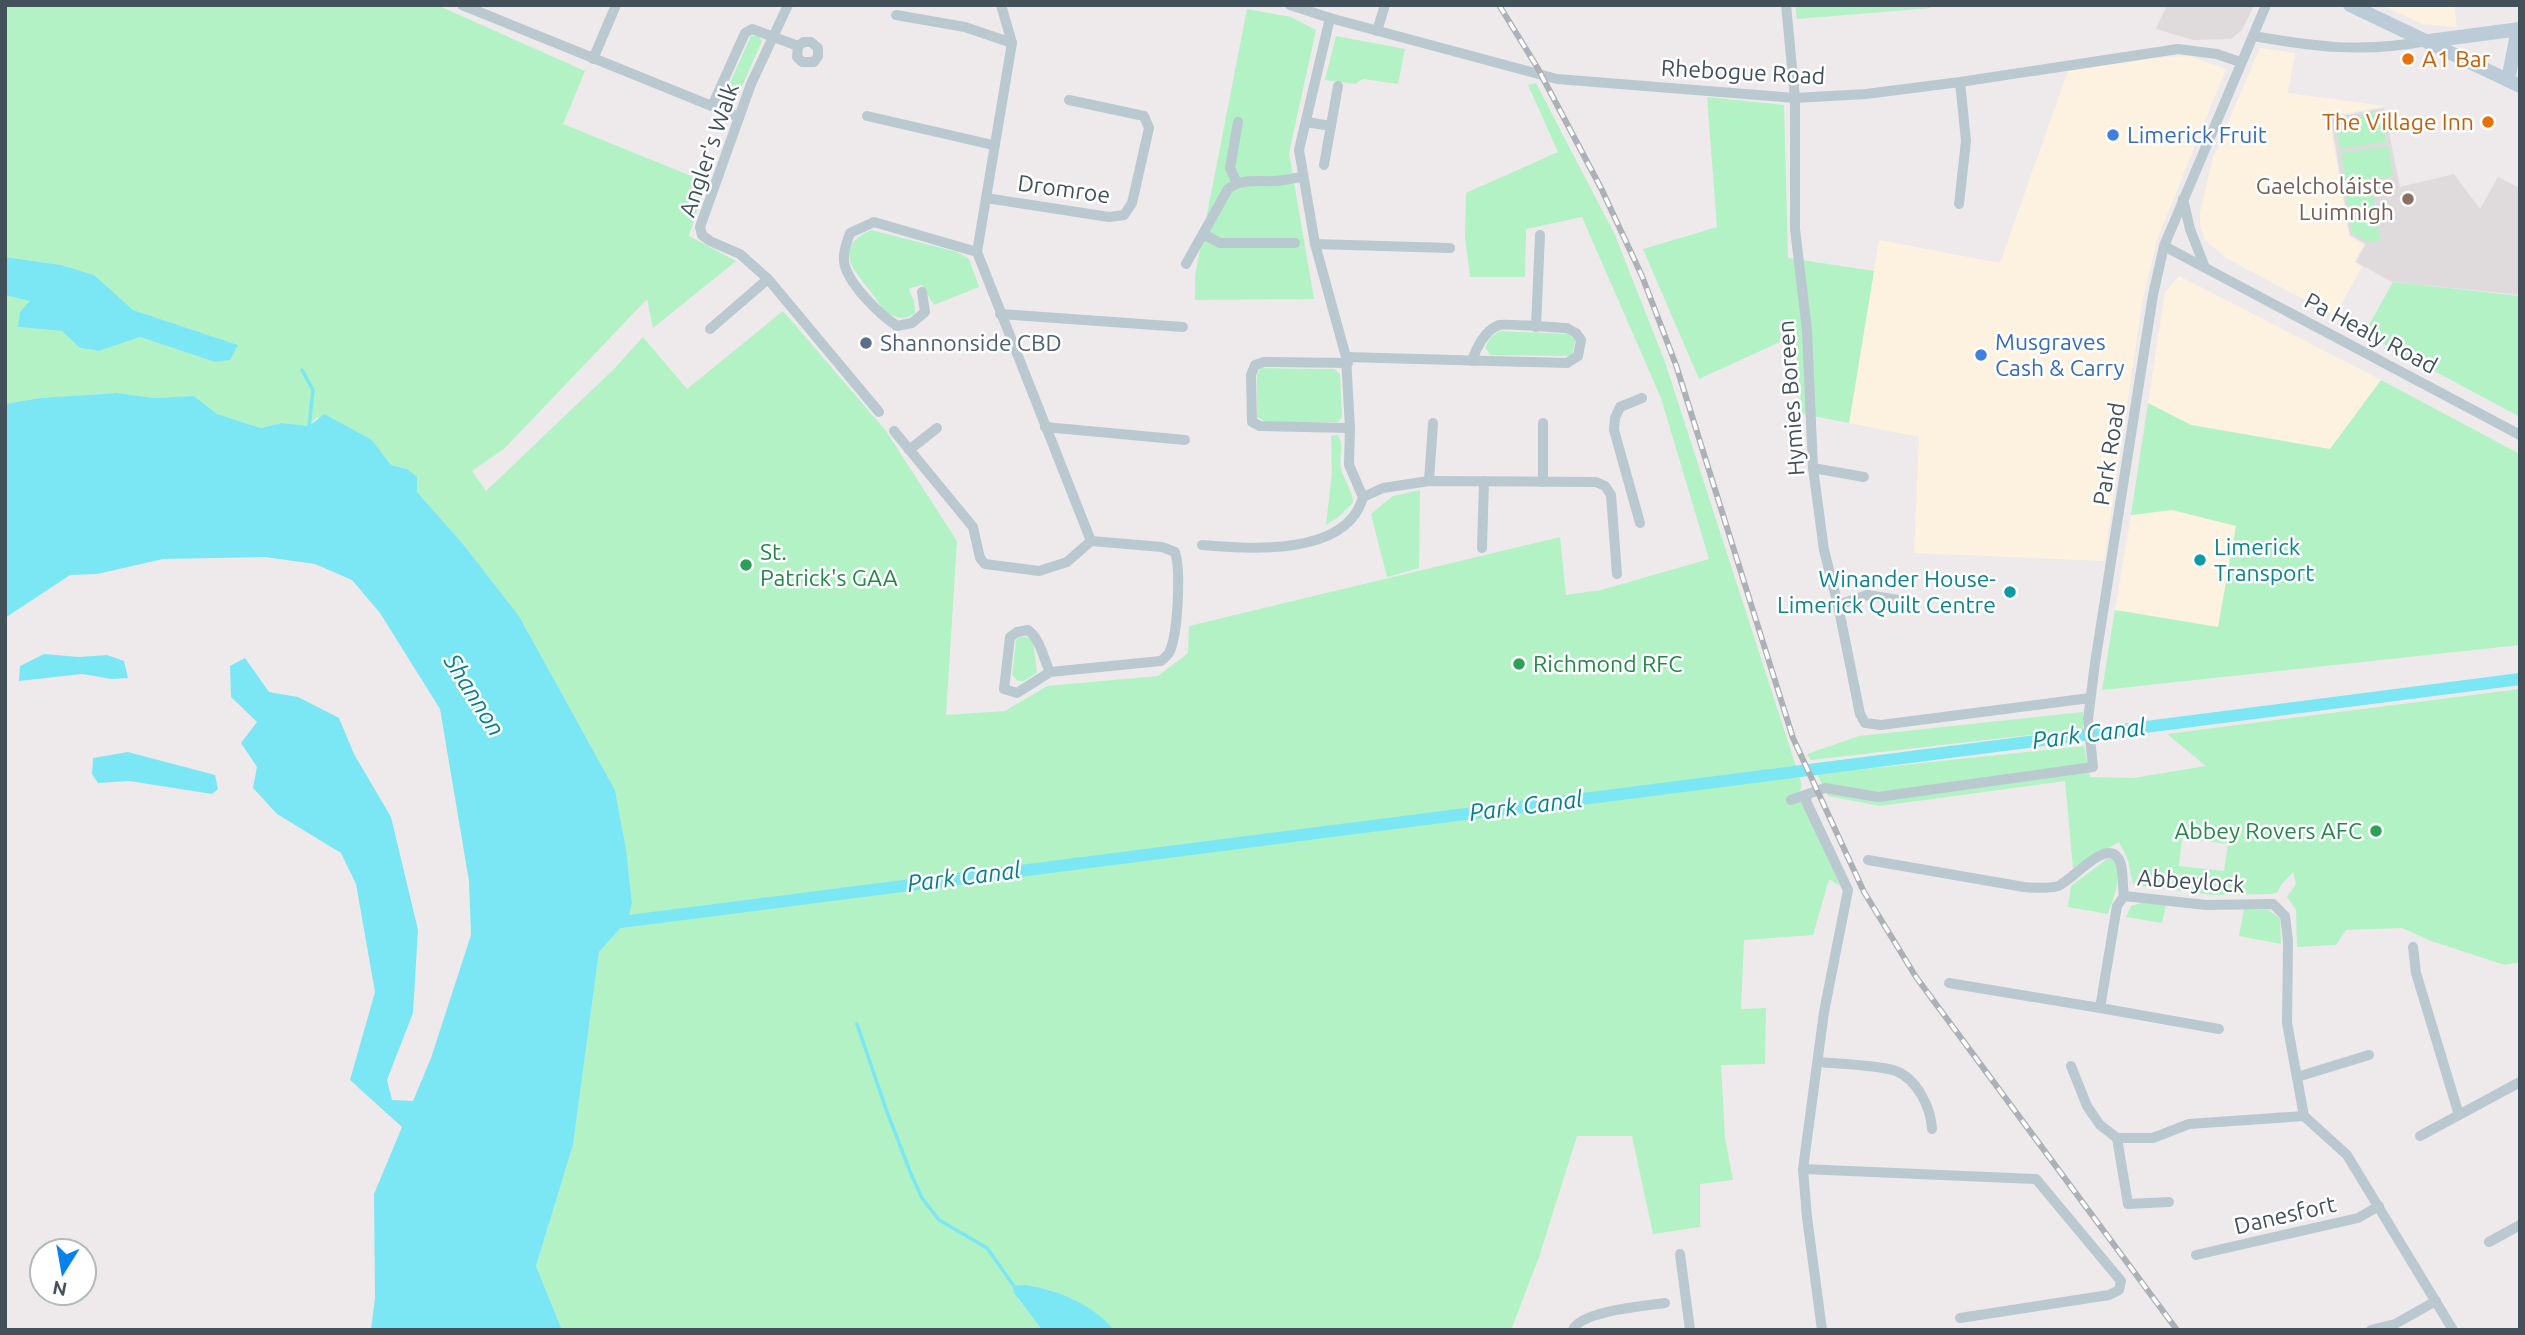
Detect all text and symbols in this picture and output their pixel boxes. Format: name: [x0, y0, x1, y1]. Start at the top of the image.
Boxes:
place label: A1 Bar: [2422, 46, 2491, 71]
marker: A1 Bar: [2400, 51, 2416, 67]
street label: Rhebogue Road: [1660, 55, 1826, 88]
street label: Angler's Walk: [674, 79, 743, 220]
place label: The Village Inn: [2322, 109, 2474, 134]
marker: The Village Inn: [2480, 114, 2496, 130]
place label: Limerick Fruit: [2127, 122, 2267, 147]
marker: Limerick Fruit: [2105, 127, 2121, 143]
street label: Dromroe: [1016, 170, 1112, 207]
place label: Gaelcholáiste Luimnigh: [2256, 173, 2394, 224]
marker: Gaelcholáiste Luimnigh: [2400, 191, 2416, 207]
street label: Pa Healy Road: [2301, 287, 2442, 378]
street label: Hymies Boreen: [1773, 319, 1808, 477]
place label: Musgraves Cash & Carry: [1995, 329, 2125, 380]
place label: Shannonside CBD: [880, 330, 1062, 355]
marker: Shannonside CBD: [858, 335, 874, 351]
marker: Musgraves Cash & Carry: [1973, 347, 1989, 363]
street label: Park Road: [2088, 401, 2129, 507]
place label: Limerick Transport: [2214, 534, 2314, 585]
place label: St. Patrick's GAA: [760, 539, 898, 590]
marker: Limerick Transport: [2192, 552, 2208, 568]
marker: St. Patrick's GAA: [738, 557, 754, 573]
place label: Winander House- Limerick Quilt Centre: [1777, 566, 1996, 617]
marker: Winander House- Limerick Quilt Centre: [2002, 584, 2018, 600]
water label: Shannon: [438, 648, 510, 741]
place label: Richmond RFC: [1533, 651, 1682, 676]
marker: Richmond RFC: [1511, 656, 1527, 672]
water label: Park Canal: [2031, 713, 2148, 754]
water label: Park Canal: [1468, 785, 1585, 826]
place label: Abbey Rovers AFC: [2174, 818, 2362, 843]
marker: Abbey Rovers AFC: [2368, 823, 2384, 839]
water label: Park Canal: [906, 856, 1023, 897]
street label: Abbeylock: [2137, 864, 2246, 897]
street label: Danesfort: [2231, 1191, 2338, 1238]
north arrow: [28, 1237, 98, 1307]
text: N: [51, 1277, 69, 1301]

